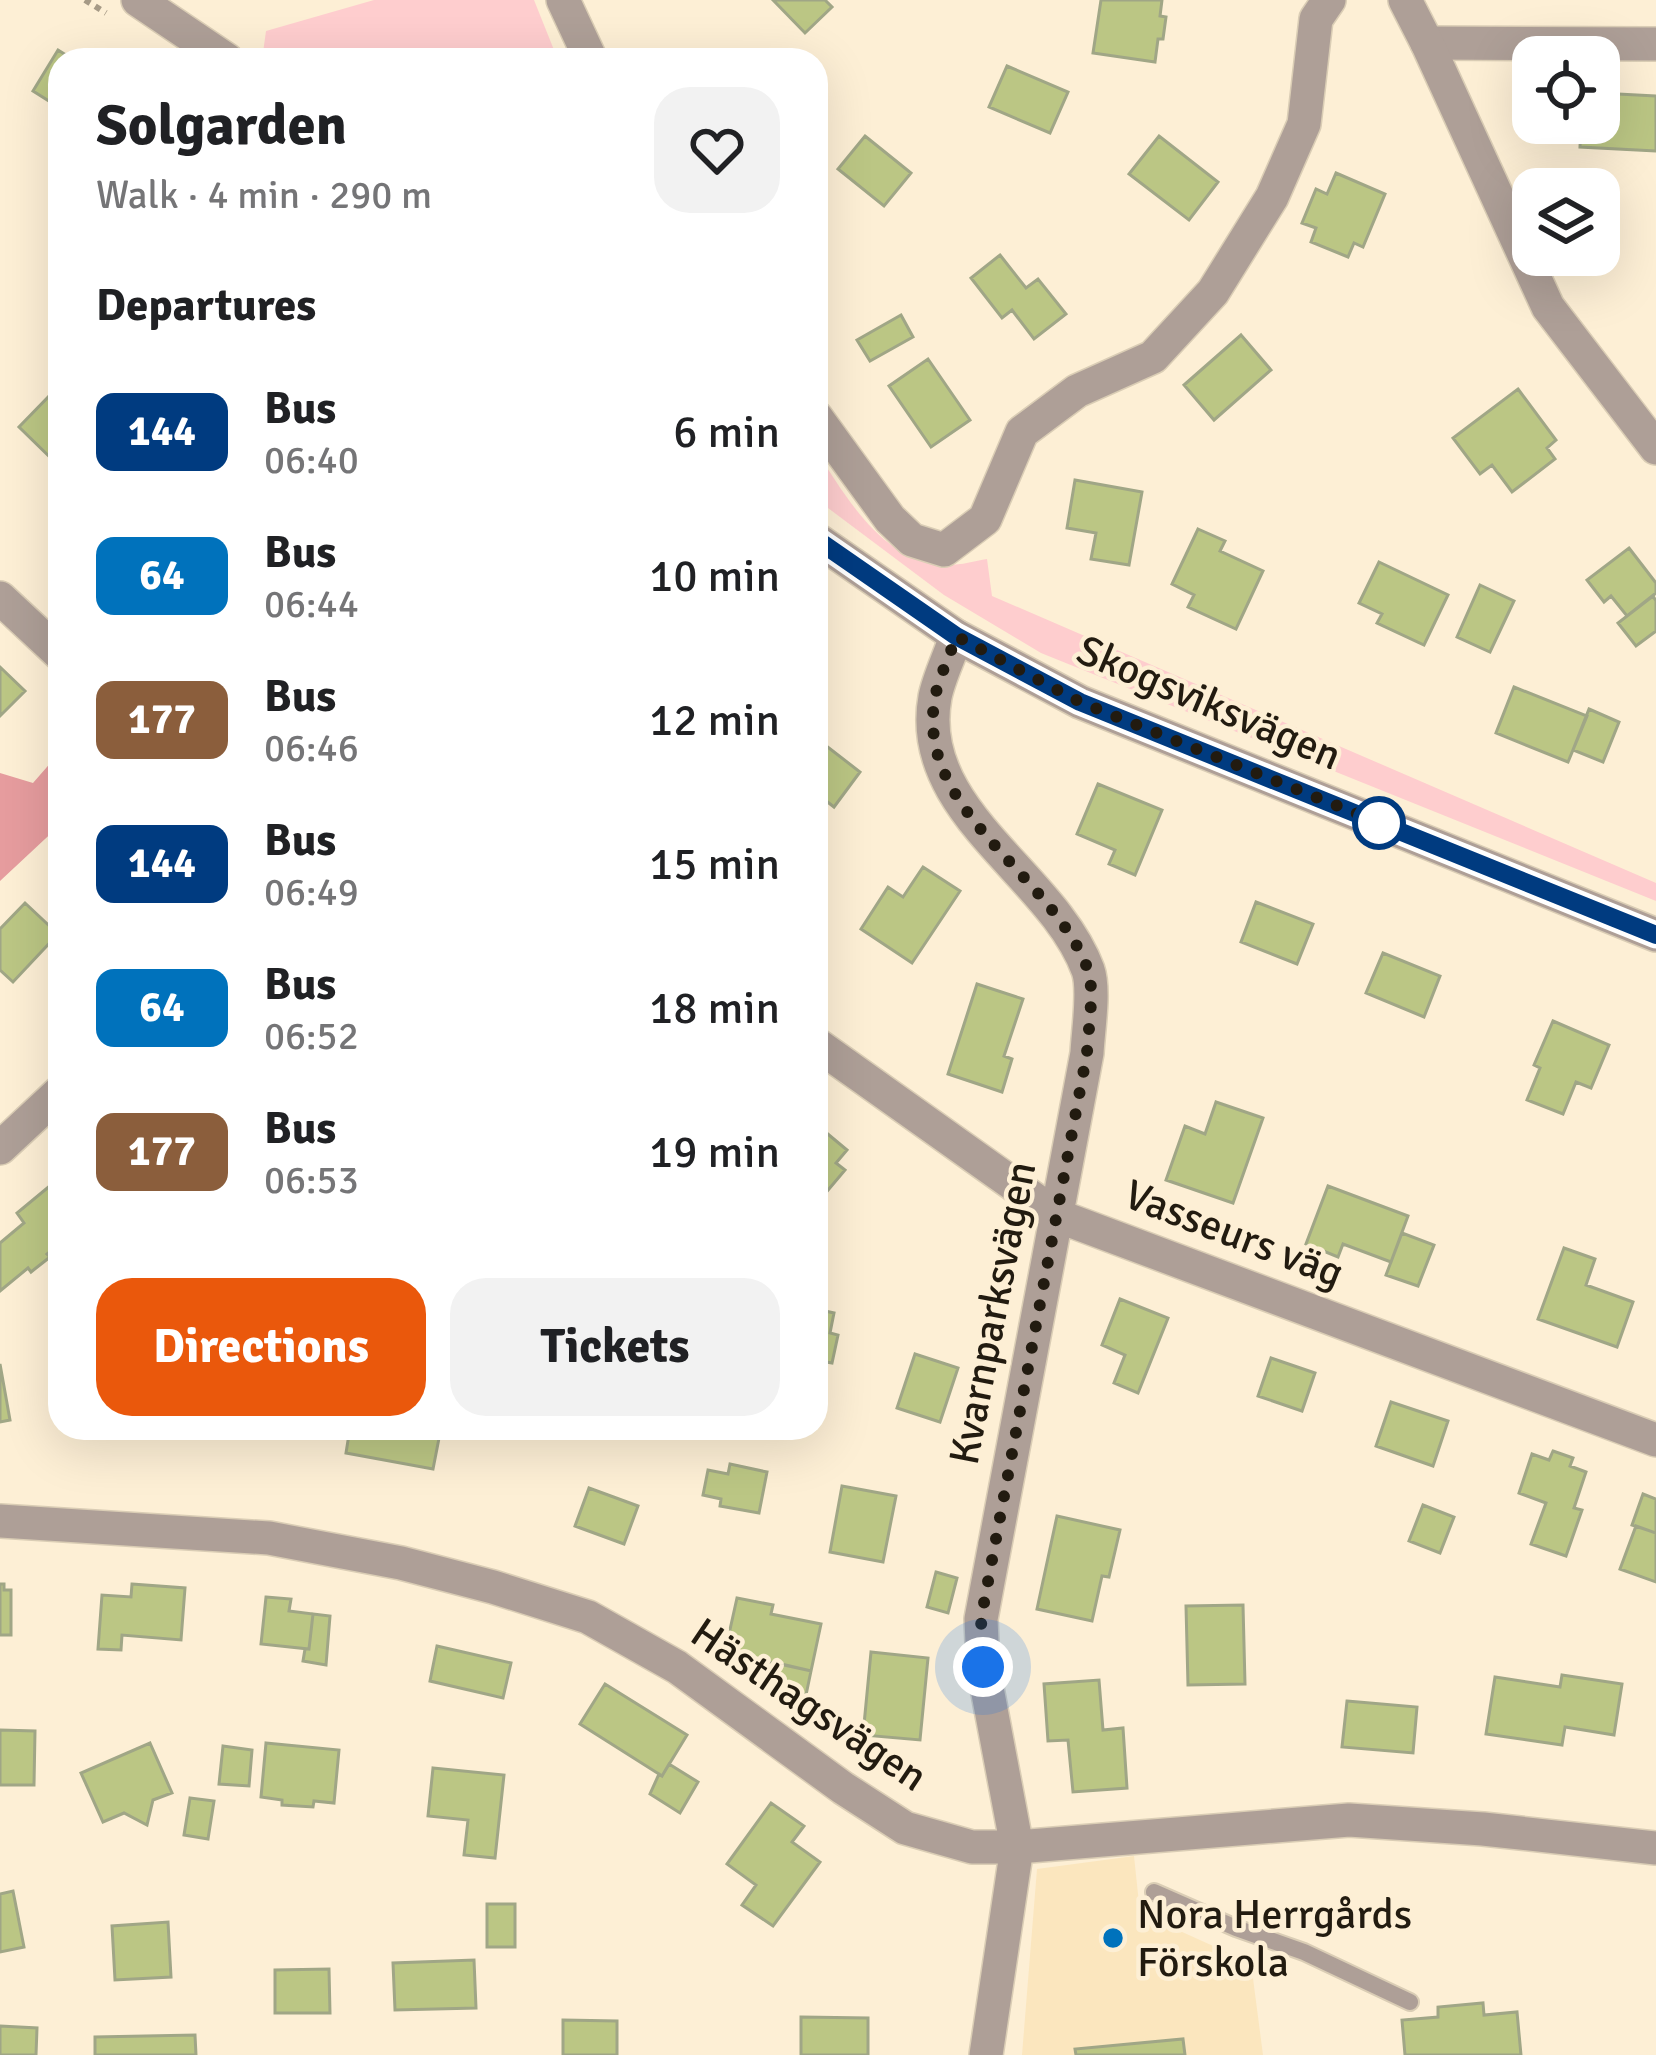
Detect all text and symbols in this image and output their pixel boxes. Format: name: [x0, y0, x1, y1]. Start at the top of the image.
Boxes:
map controls: [1512, 36, 1620, 276]
button: locate: [1512, 36, 1620, 144]
button: heart: [654, 87, 780, 213]
text: Solgarden: [96, 90, 347, 161]
button: layers: [1512, 168, 1620, 276]
text: Walk · 4 min · 290 m: [96, 171, 432, 219]
text: Departures: [96, 278, 316, 333]
text: Bus: [264, 381, 336, 436]
text: 6 min: [673, 405, 780, 460]
text: 144: [128, 406, 196, 457]
text: 06:40: [264, 436, 359, 484]
text: Bus: [264, 525, 336, 580]
text: 10 min: [649, 549, 780, 604]
text: 64: [139, 550, 185, 601]
text: 06:44: [264, 580, 359, 628]
street label: Skogsviksvägen: [1069, 625, 1349, 781]
text: Bus: [264, 669, 336, 724]
text: 12 min: [649, 693, 780, 748]
text: 177: [128, 694, 196, 745]
text: 06:46: [264, 724, 359, 772]
unlabelled marker: [1354, 798, 1404, 848]
text: Bus: [264, 813, 336, 868]
text: 15 min: [649, 837, 780, 892]
text: 144: [128, 838, 196, 889]
text: 06:49: [264, 868, 359, 916]
text: Bus: [264, 957, 336, 1012]
text: 18 min: [649, 981, 780, 1036]
text: 64: [139, 982, 185, 1033]
text: 06:52: [264, 1012, 359, 1060]
text: Bus: [264, 1101, 336, 1156]
text: 19 min: [649, 1125, 780, 1180]
text: 177: [128, 1126, 196, 1177]
text: 06:53: [264, 1156, 359, 1204]
street label: Kvarnparksvägen: [939, 1157, 1047, 1469]
street label: Vasseurs väg: [1118, 1169, 1350, 1299]
button: Directions: [96, 1278, 426, 1416]
button: Tickets: [450, 1278, 780, 1416]
street label: Hästhagsvägen: [681, 1607, 937, 1803]
your location: [953, 1637, 1013, 1697]
place label: Nora Herrgårds Förskola: [1137, 1889, 1412, 1988]
marker: Nora Herrgårds Förskola: [1100, 1925, 1126, 1951]

